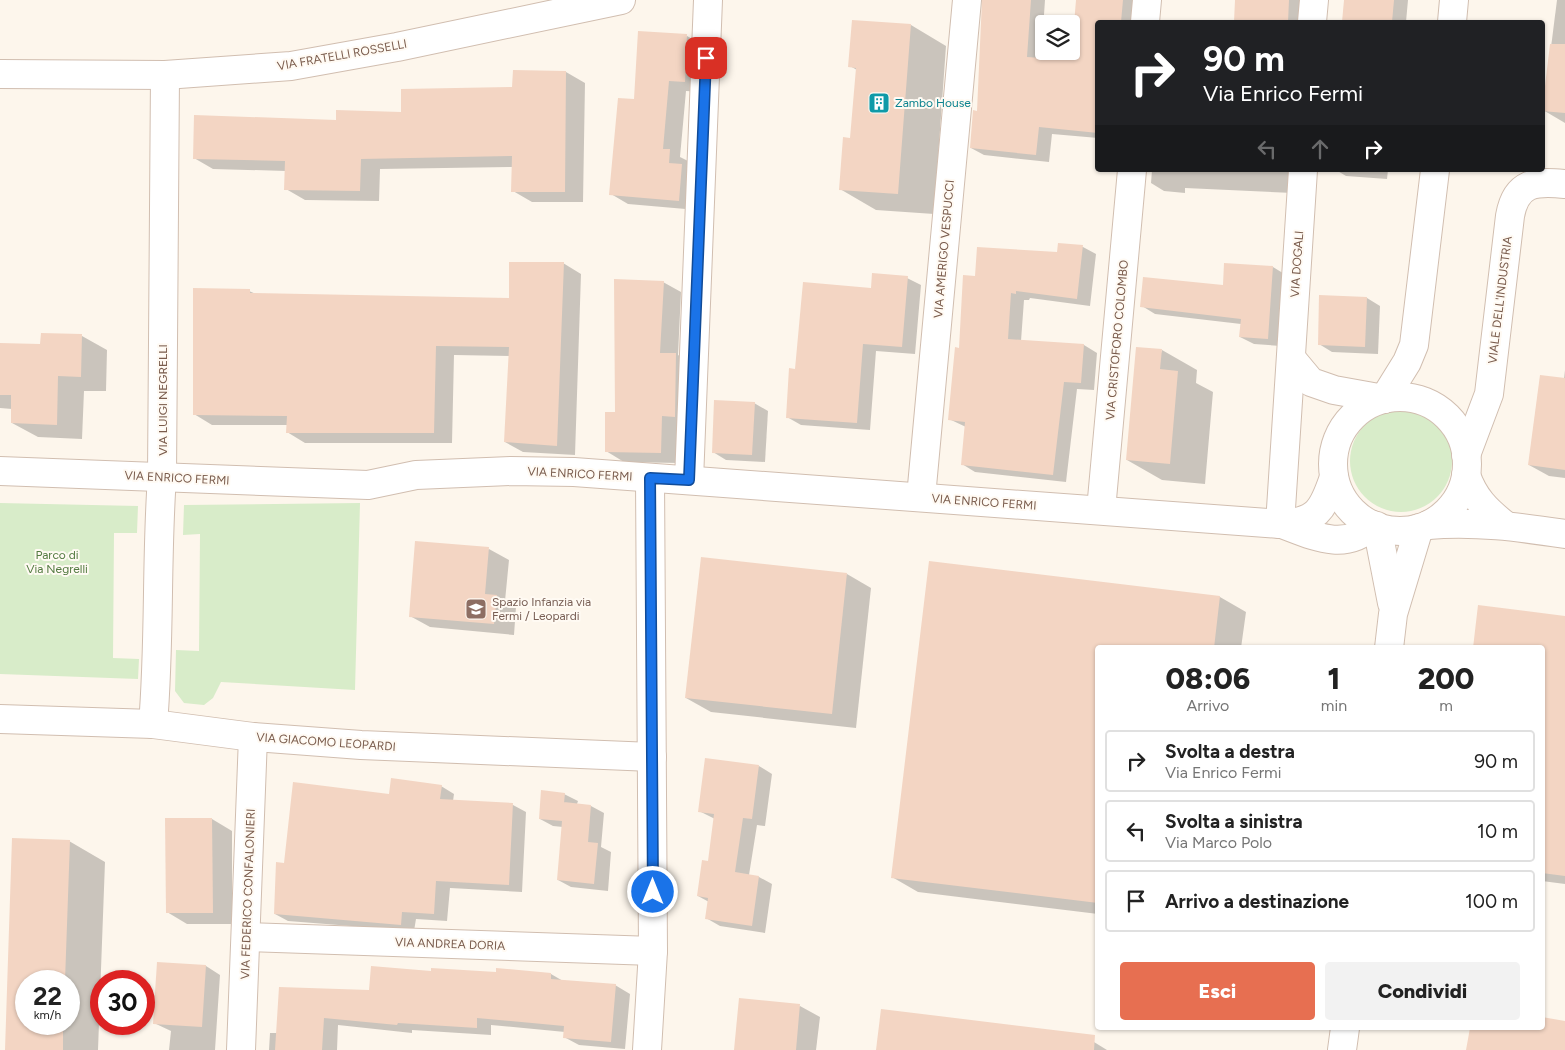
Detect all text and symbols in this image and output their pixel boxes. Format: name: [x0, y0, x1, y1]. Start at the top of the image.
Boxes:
map controls: [1035, 15, 1080, 60]
button: layers: [1035, 15, 1080, 60]
street label: VIA FRATELLI ROSSELLI: [276, 37, 408, 73]
pin: [685, 37, 727, 79]
text: 90 m: [1203, 38, 1285, 80]
icon: right: [1120, 40, 1185, 105]
icon: arrive: [692, 44, 720, 72]
text: Via Enrico Fermi: [1203, 80, 1363, 107]
building icon: Zambo House: [867, 91, 891, 115]
place label: Zambo House: [895, 96, 971, 110]
icon: left: [1253, 135, 1281, 163]
icon: ahead: [1306, 135, 1334, 163]
icon: right: [1359, 135, 1387, 163]
street label: VIA AMERIGO VESPUCCI: [931, 179, 957, 319]
street label: VIA DOGALI: [1288, 230, 1306, 298]
street label: VIALE DELL'INDUSTRIA: [1485, 235, 1515, 365]
street label: VIA CRISTOFORO COLOMBO: [1103, 259, 1131, 421]
street label: VIA LUIGI NEGRELLI: [156, 344, 170, 456]
street label: VIA ENRICO FERMI: [527, 464, 633, 484]
street label: VIA ENRICO FERMI: [124, 468, 230, 488]
street label: VIA ENRICO FERMI: [931, 491, 1037, 513]
park label: Parco di Via Negrelli: [26, 548, 88, 576]
place label: Spazio Infanzia via Fermi / Leopardi: [492, 595, 591, 623]
school or university icon: Spazio Infanzia via Fermi / Leopardi: [464, 597, 488, 621]
text: 08:06: [1166, 660, 1250, 697]
text: 1: [1328, 660, 1340, 697]
text: 200: [1418, 660, 1474, 697]
text: Arrivo: [1187, 696, 1229, 715]
text: min: [1321, 696, 1347, 715]
text: m: [1439, 696, 1453, 715]
street label: VIA GIACOMO LEOPARDI: [256, 730, 396, 754]
text: Svolta a destra: [1165, 740, 1295, 763]
icon: right: [1122, 747, 1150, 775]
text: 90 m: [1474, 750, 1518, 773]
text: Via Enrico Fermi: [1165, 763, 1281, 782]
street label: VIA FEDERICO CONFALONIERI: [238, 808, 258, 980]
text: Svolta a sinistra: [1165, 810, 1303, 833]
icon: left: [1122, 817, 1150, 845]
text: 10 m: [1477, 820, 1518, 843]
text: Via Marco Polo: [1165, 833, 1272, 852]
position arrow: [626, 865, 678, 917]
icon: arrive: [1122, 887, 1150, 915]
text: Arrivo a destinazione: [1165, 890, 1349, 913]
text: 100 m: [1465, 890, 1518, 913]
street label: VIA ANDREA DORIA: [395, 935, 505, 953]
button: Esci: [1120, 962, 1315, 1020]
button: Condividi: [1325, 962, 1520, 1020]
speed limit sign: 30: [90, 970, 155, 1035]
text: 22: [33, 981, 62, 1011]
text: km/h: [34, 1008, 61, 1022]

